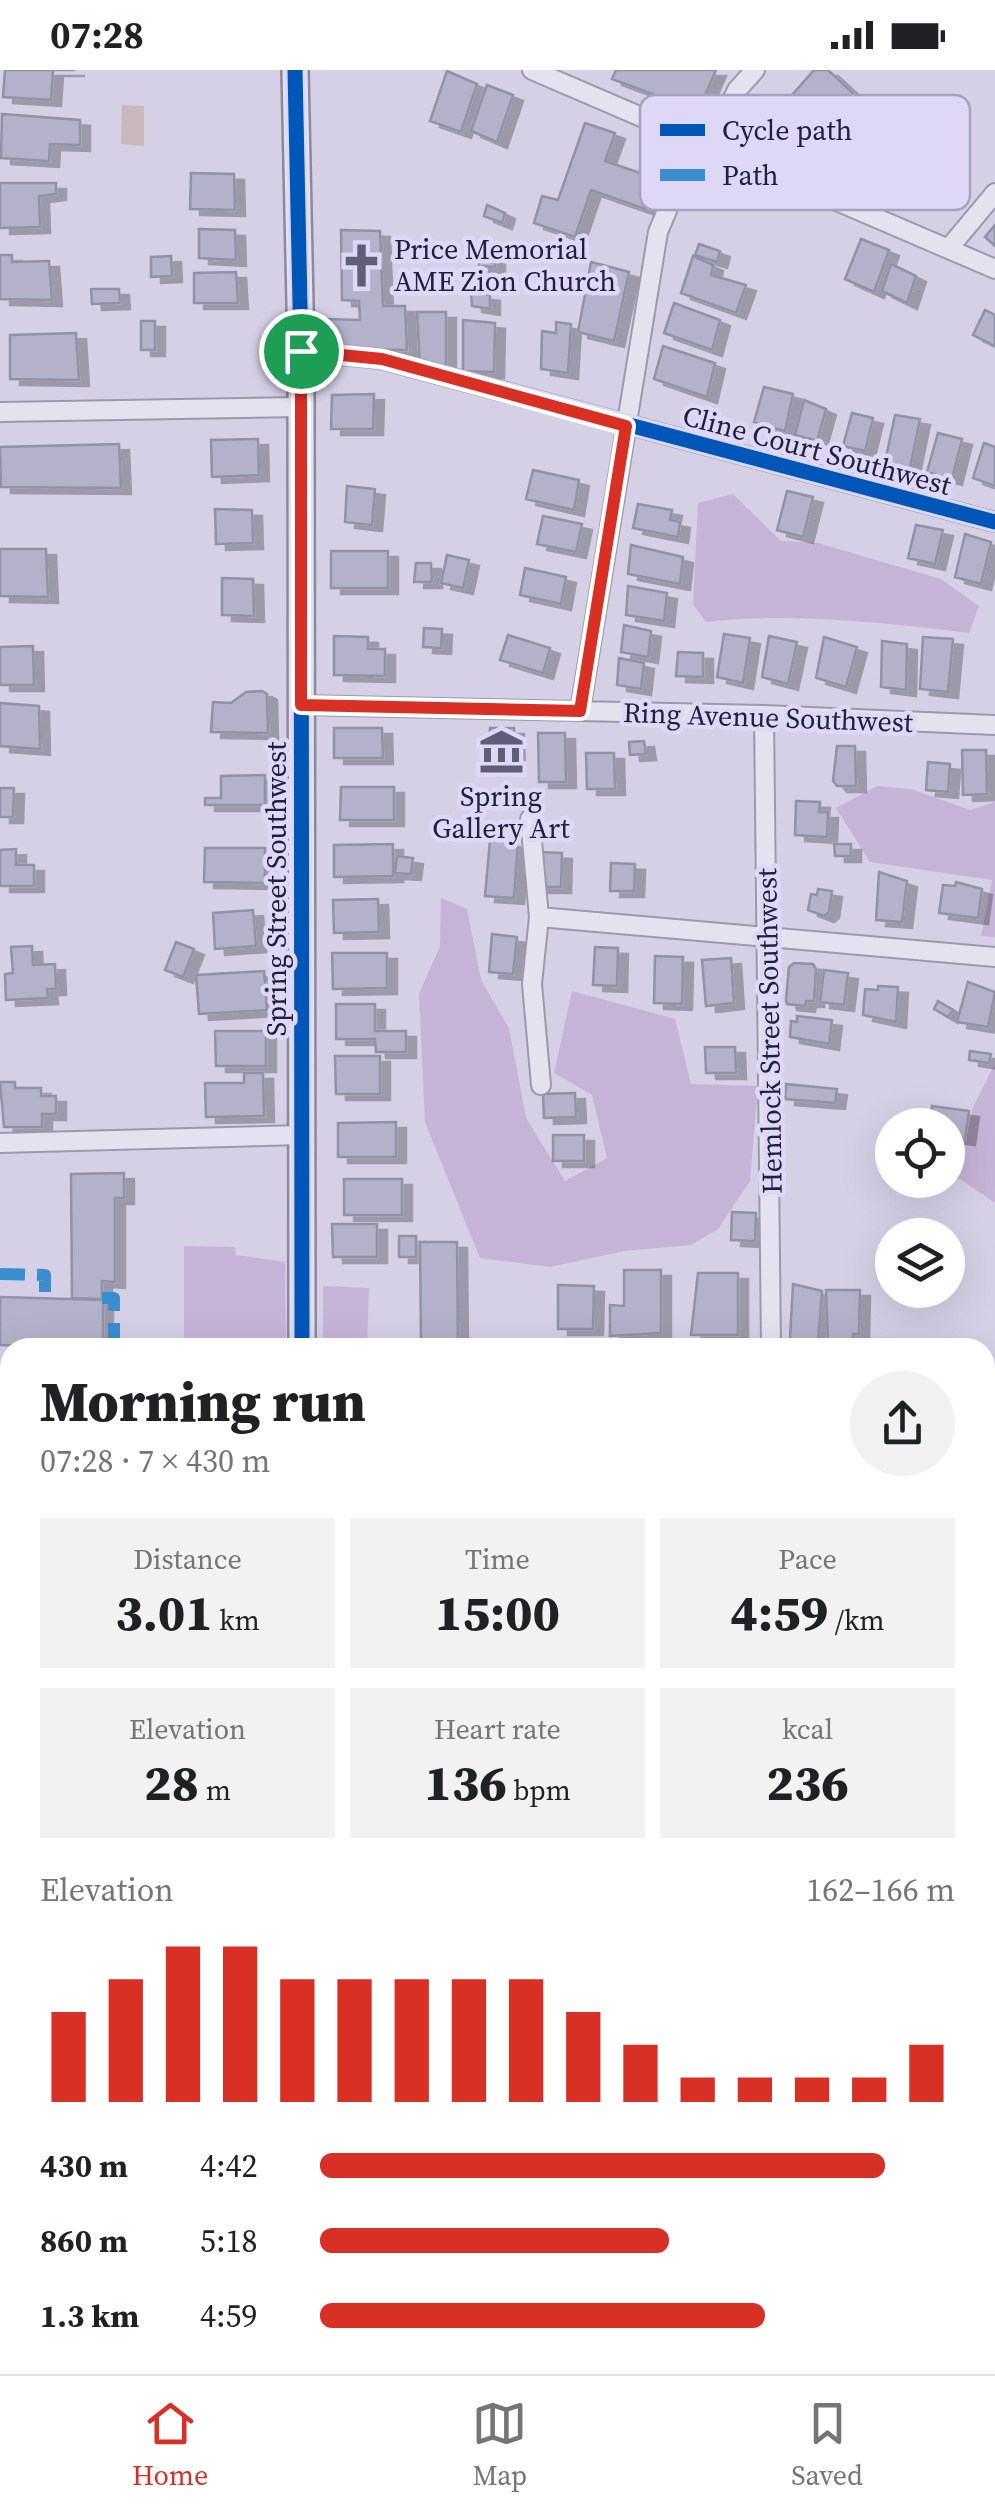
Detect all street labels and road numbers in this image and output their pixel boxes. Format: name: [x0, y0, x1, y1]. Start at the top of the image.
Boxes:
street label: Cline Court Southwest: [679, 396, 956, 504]
street label: Ring Avenue Southwest: [622, 693, 915, 741]
street label: Spring Street Southwest: [257, 741, 295, 1036]
street label: Hemlock Street Southwest: [747, 867, 791, 1194]

